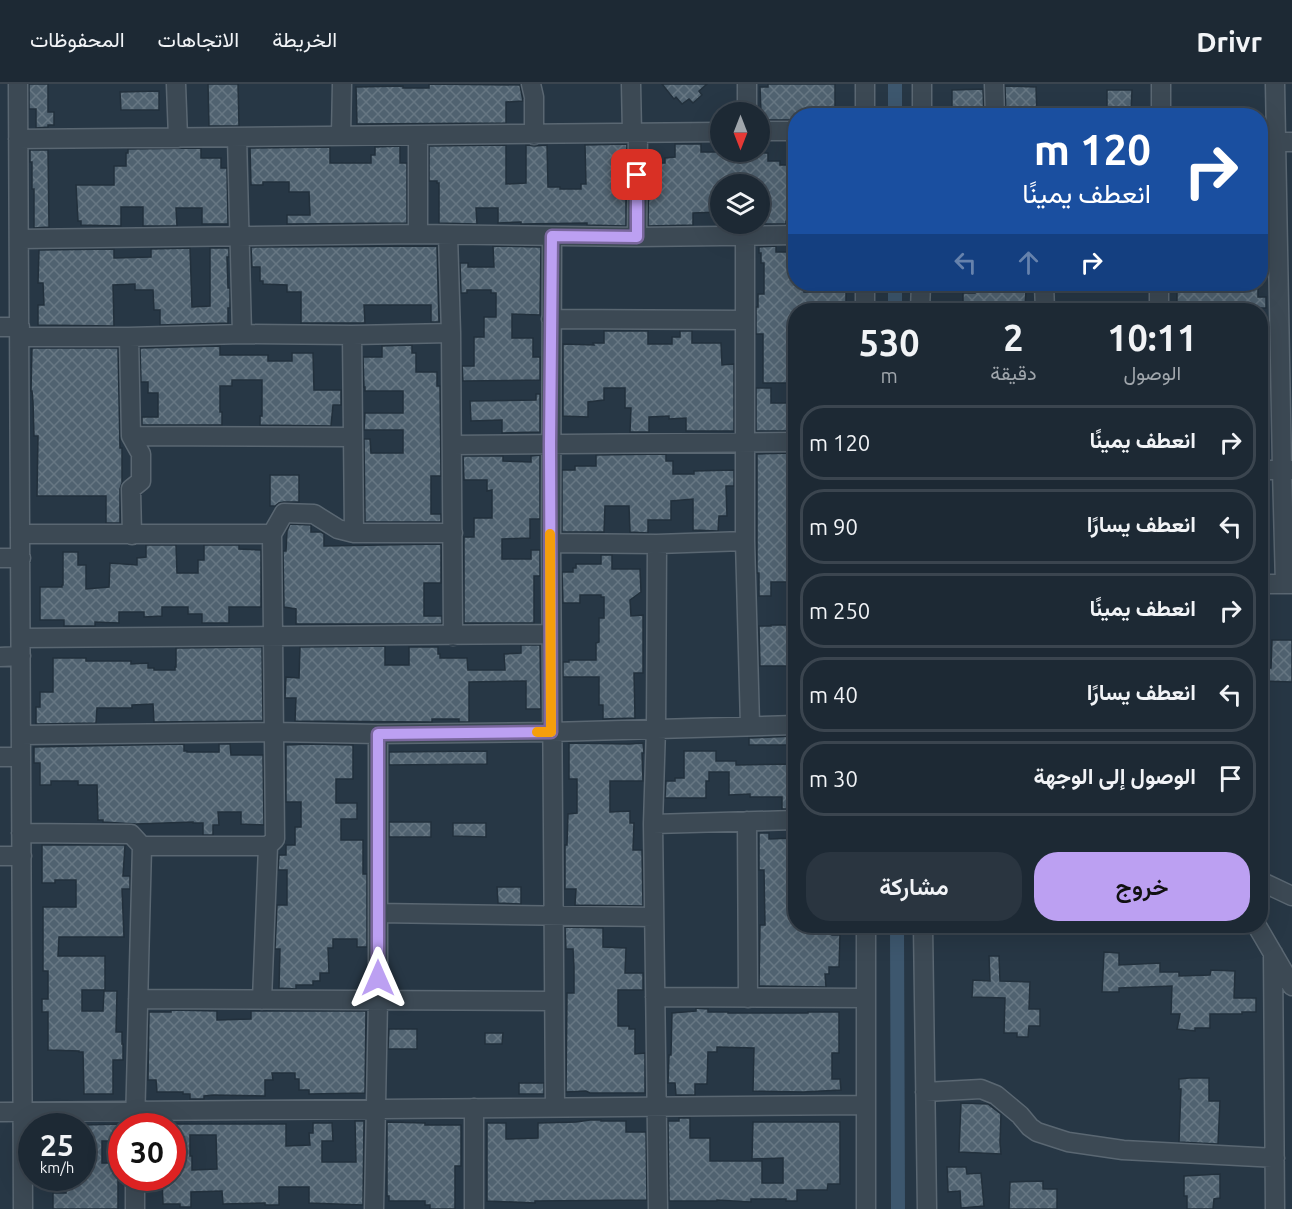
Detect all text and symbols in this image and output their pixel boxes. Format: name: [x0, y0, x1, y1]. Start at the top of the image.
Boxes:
text: Drivr: [1196, 26, 1262, 57]
text: المحفوظات: [30, 27, 125, 51]
text: الاتجاهات: [158, 27, 239, 51]
text: الخريطة: [272, 27, 337, 51]
north arrow: [710, 102, 770, 162]
map controls: [710, 102, 770, 234]
text: 120 m: [1034, 126, 1151, 173]
icon: right: [1172, 132, 1250, 210]
pin: [611, 149, 662, 200]
icon: arrive: [620, 158, 653, 191]
button: layers: [710, 174, 770, 234]
text: انعطف يمينًا: [1022, 178, 1151, 208]
icon: left: [949, 246, 982, 279]
icon: ahead: [1012, 246, 1045, 279]
icon: right: [1075, 246, 1108, 279]
text: 2: [1003, 317, 1024, 358]
text: 10:11: [1107, 317, 1197, 358]
text: 530: [859, 322, 920, 363]
text: دقيقة: [990, 361, 1037, 384]
text: الوصول: [1123, 361, 1181, 384]
text: m: [881, 364, 898, 387]
icon: right: [1214, 426, 1247, 459]
text: انعطف يمينًا: [1089, 427, 1196, 452]
text: 120 m: [809, 430, 870, 455]
icon: left: [1214, 510, 1247, 543]
text: انعطف يسارًا: [1087, 511, 1196, 536]
text: 90 m: [809, 514, 858, 539]
icon: right: [1214, 594, 1247, 627]
text: انعطف يمينًا: [1089, 595, 1196, 620]
text: 250 m: [809, 598, 870, 623]
icon: left: [1214, 678, 1247, 711]
text: انعطف يسارًا: [1087, 679, 1196, 704]
text: 40 m: [809, 682, 858, 707]
icon: arrive: [1214, 762, 1247, 795]
text: الوصول إلى الوجهة: [1033, 763, 1196, 788]
text: 30 m: [809, 766, 858, 791]
button: مشاركة: [806, 852, 1022, 921]
button: خروج: [1034, 852, 1250, 921]
position arrow: [346, 946, 410, 1010]
speed limit sign: 30: [108, 1113, 186, 1191]
text: 25: [40, 1128, 74, 1162]
text: km/h: [40, 1159, 74, 1176]

